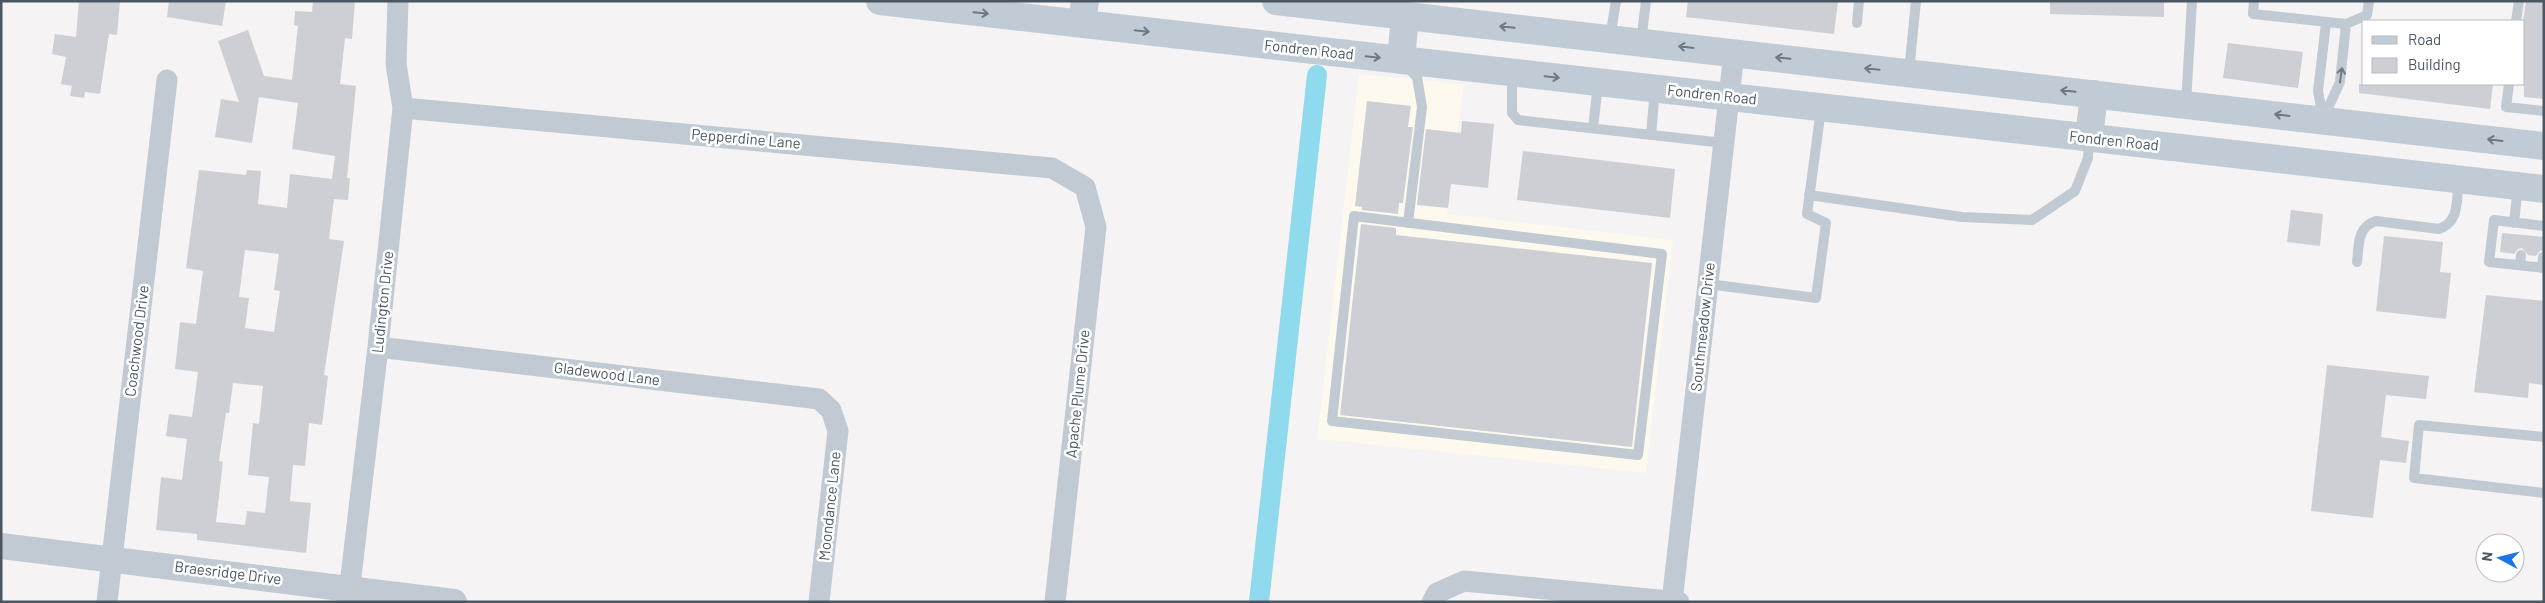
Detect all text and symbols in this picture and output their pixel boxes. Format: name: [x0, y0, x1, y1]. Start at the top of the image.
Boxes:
one-way arrow: [972, 8, 988, 18]
legend: [2362, 20, 2525, 85]
one-way arrow: [1499, 22, 1515, 32]
one-way arrow: [1134, 26, 1150, 36]
text: Road: [2408, 30, 2441, 48]
street label: Fondren Road: [1263, 35, 1355, 63]
one-way arrow: [1678, 42, 1694, 52]
one-way arrow: [1365, 52, 1381, 62]
one-way arrow: [1775, 53, 1791, 63]
text: Building: [2408, 55, 2461, 73]
one-way arrow: [1864, 64, 1880, 74]
one-way arrow: [2336, 67, 2346, 83]
one-way arrow: [1544, 72, 1560, 82]
street label: Fondren Road: [1666, 80, 1758, 108]
one-way arrow: [2060, 86, 2076, 96]
one-way arrow: [2274, 110, 2290, 120]
street label: Pepperdine Lane: [691, 124, 801, 152]
street label: Fondren Road: [2068, 126, 2160, 154]
one-way arrow: [2488, 135, 2504, 145]
street label: Ludington Drive: [368, 250, 396, 354]
street label: Southmeadow Drive: [1686, 261, 1718, 392]
street label: Coachwood Drive: [120, 284, 152, 398]
street label: Apache Plume Drive: [1061, 329, 1093, 459]
street label: Gladewood Lane: [553, 358, 661, 388]
street label: Moondance Lane: [814, 450, 844, 561]
north arrow: [2475, 533, 2525, 583]
text: N: [2478, 551, 2496, 562]
street label: Braesridge Drive: [174, 557, 283, 587]

